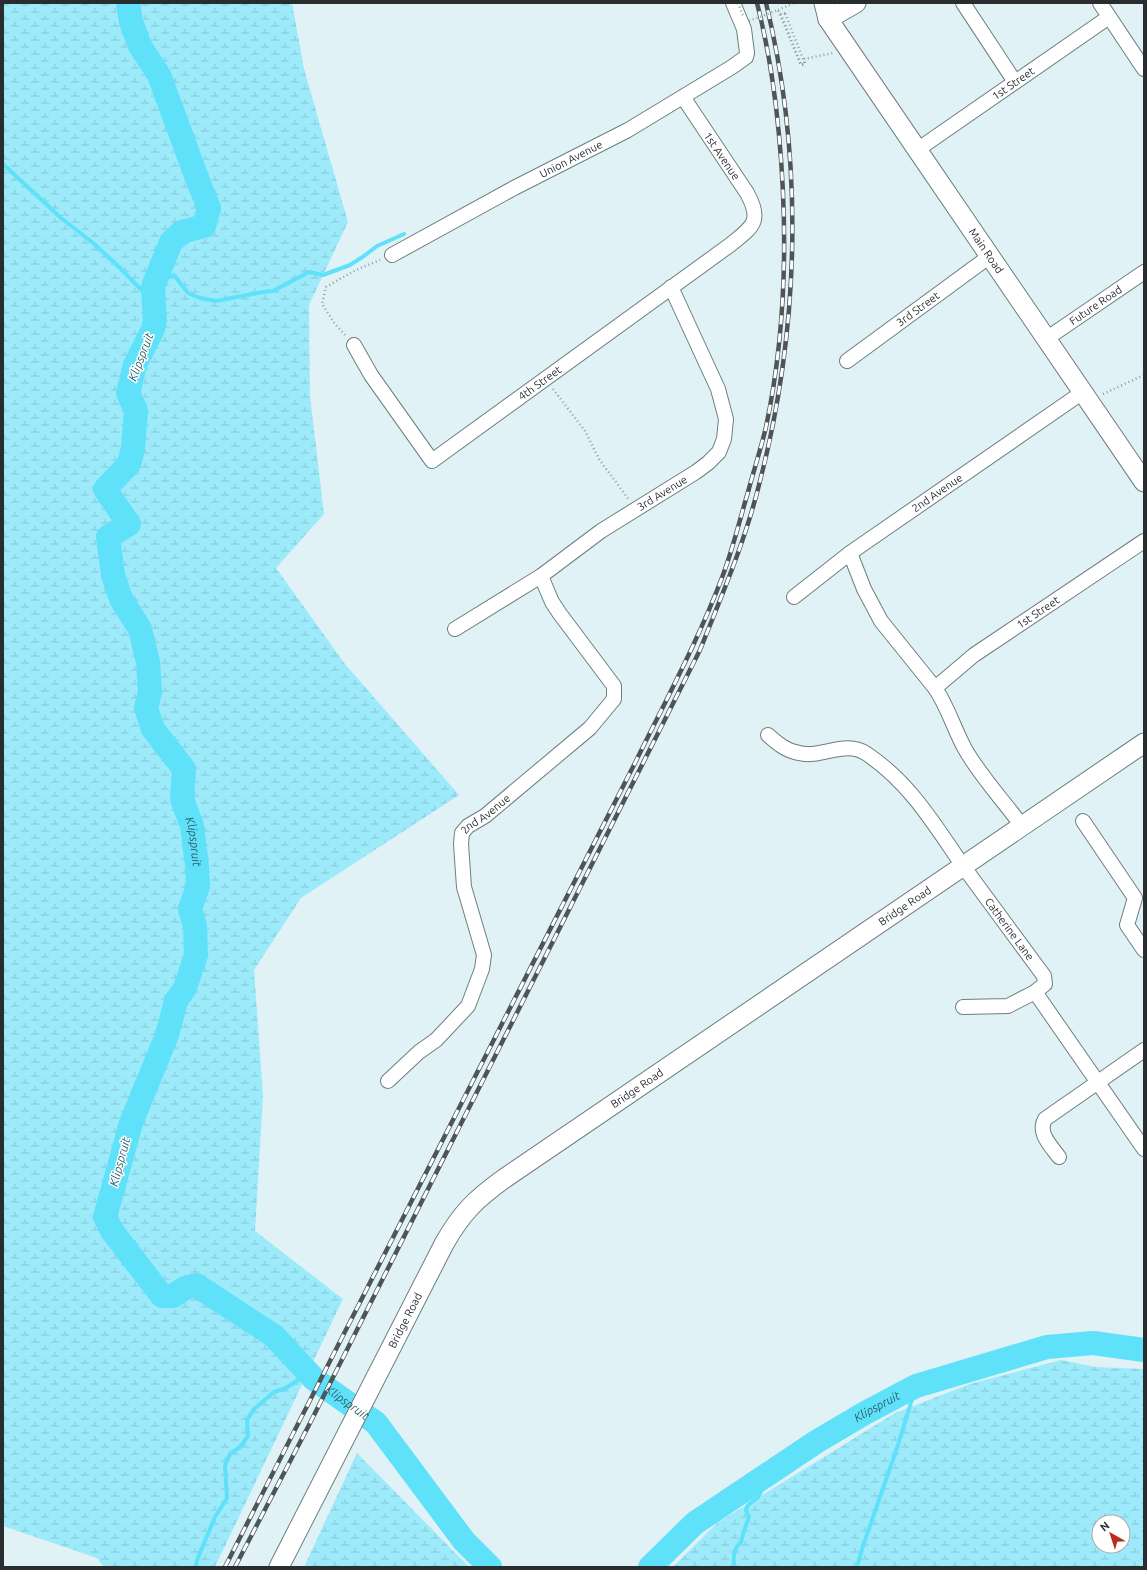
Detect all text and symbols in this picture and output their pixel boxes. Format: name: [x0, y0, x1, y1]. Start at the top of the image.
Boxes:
street label: 1st Street: [990, 64, 1037, 102]
street label: 1st Avenue: [702, 130, 742, 182]
street label: Union Avenue: [537, 138, 604, 180]
street label: Main Road: [966, 226, 1006, 276]
street label: Future Road: [1067, 283, 1124, 327]
street label: 3rd Street: [894, 289, 942, 329]
water label: Klipspruit: [125, 331, 156, 383]
street label: 4th Street: [516, 363, 564, 402]
street label: 2nd Avenue: [910, 471, 965, 514]
street label: 3rd Avenue: [635, 473, 689, 513]
street label: 1st Street: [1014, 593, 1062, 631]
street label: 2nd Avenue: [458, 792, 512, 836]
water label: Klipspruit: [183, 815, 204, 868]
street label: Bridge Road: [876, 884, 933, 928]
street label: Catherine Lane: [983, 896, 1036, 963]
street label: Bridge Road: [608, 1066, 665, 1110]
water label: Klipspruit: [107, 1136, 132, 1188]
street label: Bridge Road: [386, 1291, 424, 1350]
water label: Klipspruit: [323, 1382, 372, 1422]
water label: Klipspruit: [851, 1389, 902, 1424]
north arrow: [1091, 1514, 1131, 1554]
text: N: [1098, 1519, 1112, 1533]

